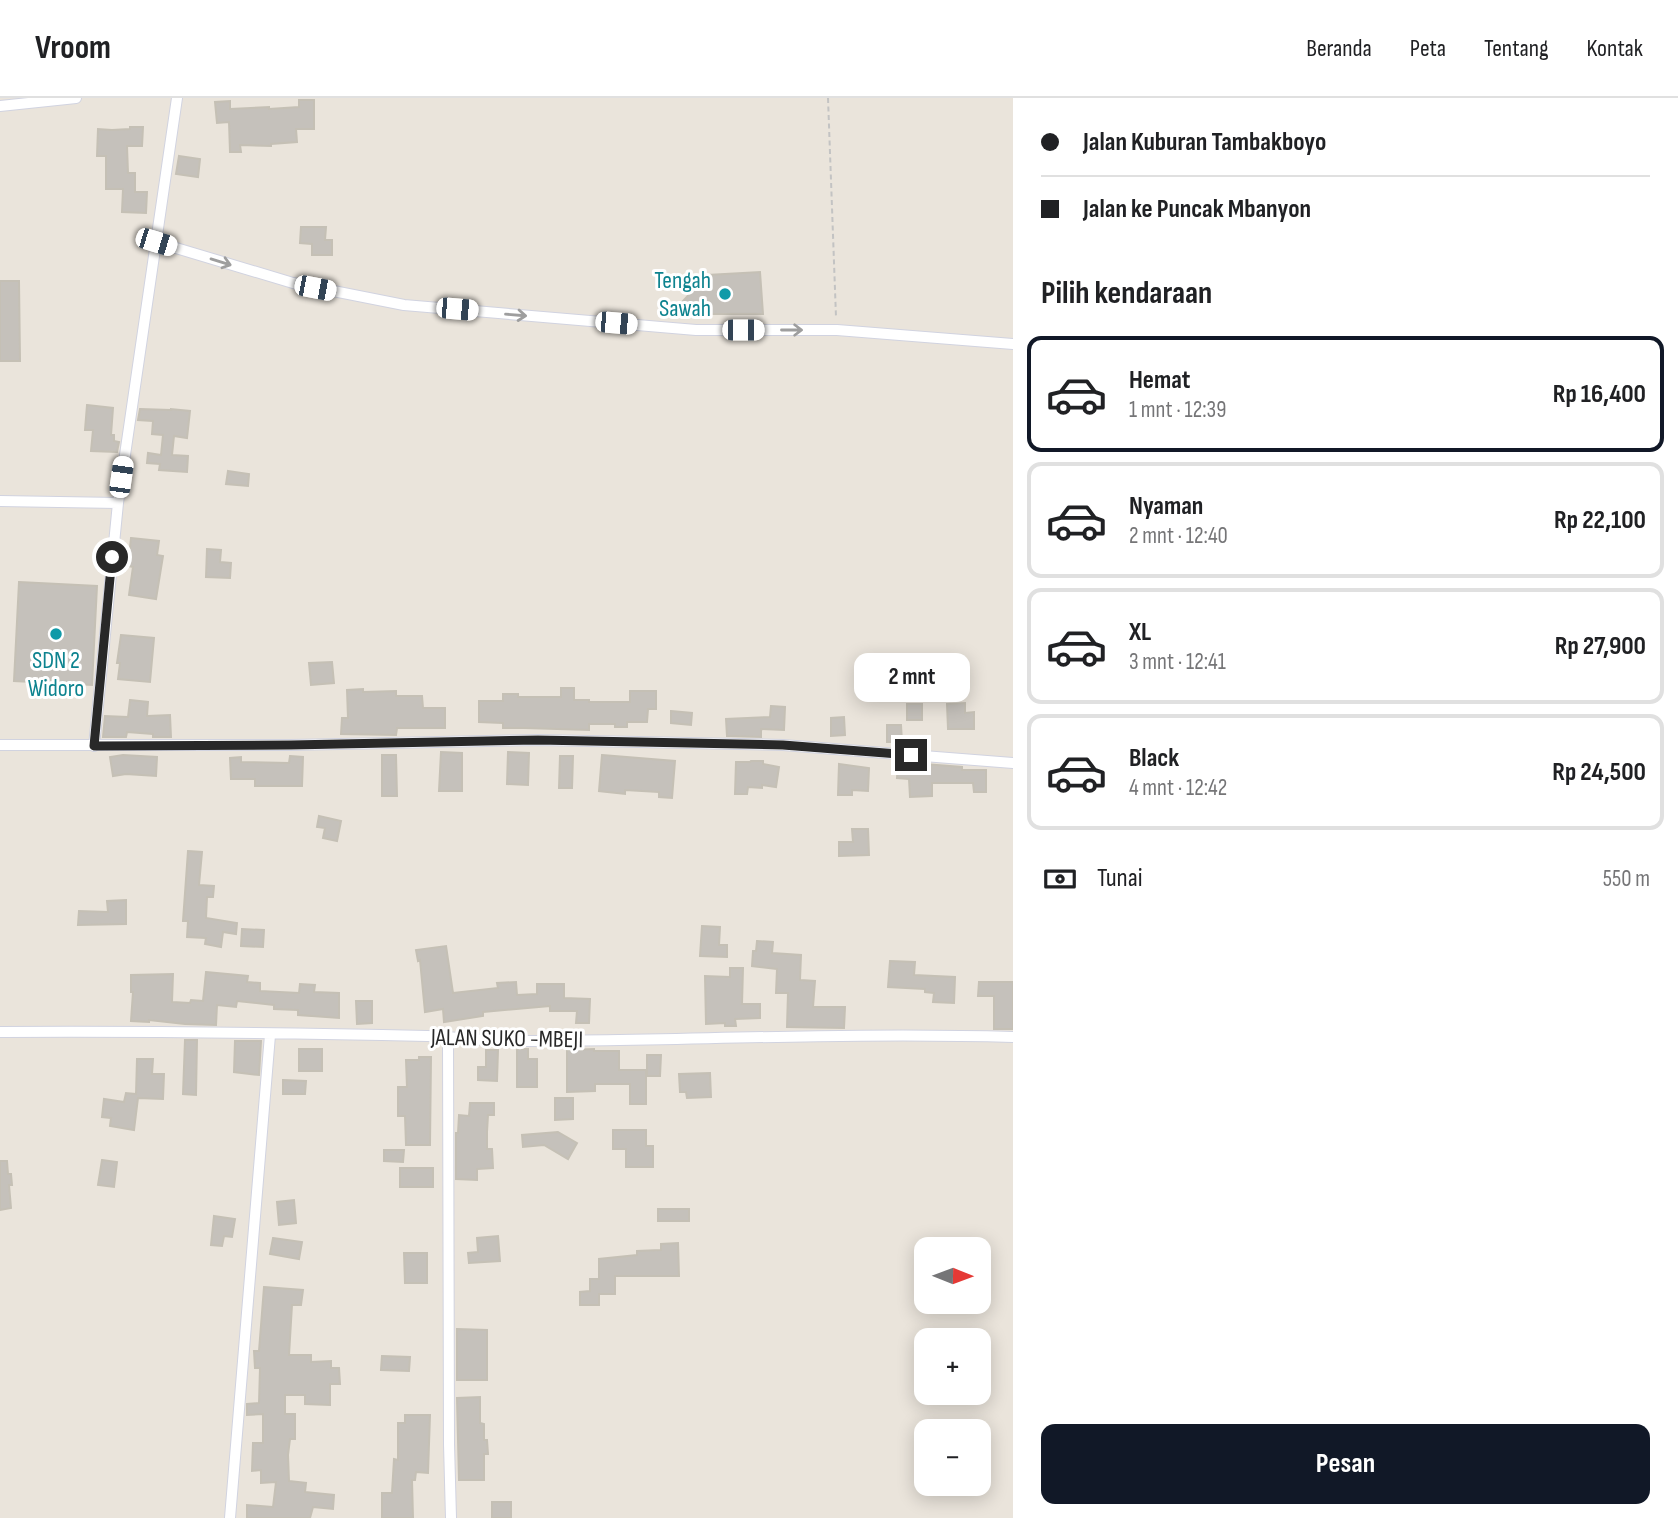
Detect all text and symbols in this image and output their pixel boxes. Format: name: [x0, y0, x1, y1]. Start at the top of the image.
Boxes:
text: Vroom: [35, 28, 111, 68]
text: Beranda: [1306, 34, 1372, 63]
text: Peta: [1410, 34, 1446, 63]
text: Tentang: [1484, 34, 1549, 63]
text: Kontak: [1587, 34, 1643, 63]
text: Jalan Kuburan Tambakboyo: [1083, 127, 1326, 158]
text: Jalan ke Puncak Mbanyon: [1083, 194, 1311, 225]
car: [133, 226, 180, 258]
one-way arrow: [210, 256, 232, 269]
place label: Tengah Sawah: [654, 266, 711, 323]
car: [293, 274, 338, 302]
text: Pilih kendaraan: [1041, 274, 1212, 313]
marker: Tengah Sawah: [717, 286, 733, 302]
car: [436, 297, 479, 321]
one-way arrow: [505, 308, 527, 321]
car: [595, 311, 638, 335]
car: [723, 320, 765, 341]
one-way arrow: [781, 323, 804, 337]
icon: car: [1045, 363, 1108, 426]
text: Hemat: [1129, 365, 1190, 396]
text: Rp 16,400: [1553, 379, 1646, 410]
text: 1 mnt · 12:39: [1129, 396, 1226, 424]
car: [108, 455, 135, 499]
icon: car: [1045, 489, 1108, 552]
text: Nyaman: [1129, 491, 1203, 522]
text: Rp 22,100: [1554, 505, 1646, 536]
text: 2 mnt · 12:40: [1129, 522, 1228, 550]
route start: [96, 541, 128, 573]
icon: car: [1045, 615, 1108, 678]
text: XL: [1129, 617, 1151, 648]
marker: SDN 2 Widoro: [48, 626, 64, 642]
text: Rp 27,900: [1555, 631, 1646, 662]
place label: SDN 2 Widoro: [28, 646, 84, 703]
text: 3 mnt · 12:41: [1129, 648, 1226, 676]
callout: 2 mnt: [853, 654, 969, 702]
text: 2 mnt: [889, 663, 935, 691]
route end: [895, 739, 927, 771]
icon: car: [1045, 741, 1108, 804]
text: Black: [1129, 743, 1179, 774]
text: Rp 24,500: [1552, 757, 1646, 788]
text: 4 mnt · 12:42: [1129, 774, 1227, 802]
icon: cash: [1041, 860, 1079, 898]
text: Tunai: [1097, 863, 1143, 894]
text: 550 m: [1603, 865, 1650, 893]
street label: JALAN SUKO -MBEJI: [430, 1023, 583, 1054]
north arrow: [914, 1237, 990, 1314]
map controls: [914, 1237, 991, 1496]
button: +: [914, 1328, 991, 1405]
button: −: [914, 1419, 991, 1496]
button: Pesan: [1041, 1424, 1650, 1504]

